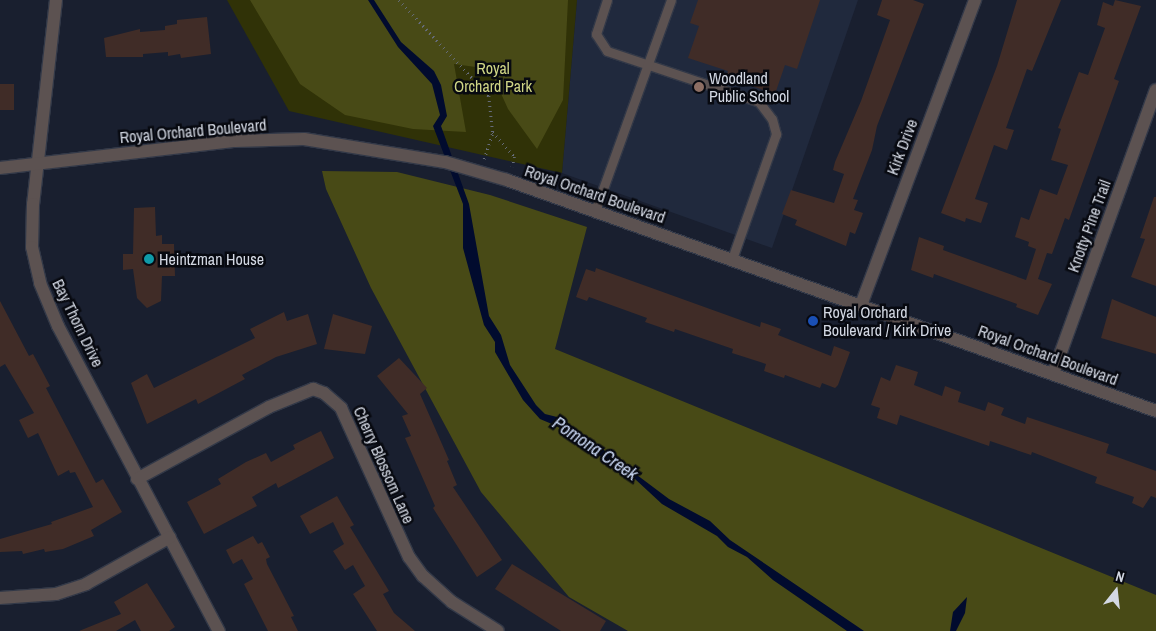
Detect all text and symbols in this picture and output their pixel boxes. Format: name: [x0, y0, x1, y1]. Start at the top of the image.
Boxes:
park label: Royal Orchard Park: [454, 58, 532, 96]
place label: Woodland Public School: [709, 68, 789, 106]
marker: Woodland Public School: [693, 81, 705, 93]
street label: Royal Orchard Boulevard: [119, 115, 267, 147]
street label: Kirk Drive: [883, 116, 921, 178]
street label: Royal Orchard Boulevard: [522, 161, 668, 227]
street label: Knotty Pine Trail: [1063, 177, 1115, 275]
place label: Heintzman House: [159, 249, 264, 269]
marker: Heintzman House: [143, 253, 155, 265]
street label: Bay Thorn Drive: [48, 276, 108, 370]
place label: Royal Orchard Boulevard / Kirk Drive: [823, 302, 951, 340]
marker: Royal Orchard Boulevard / Kirk Drive: [807, 315, 819, 327]
street label: Royal Orchard Boulevard: [976, 321, 1120, 389]
street label: Cherry Blossom Lane: [350, 403, 418, 527]
water label: Pomona Creek: [548, 413, 642, 485]
north arrow: [1091, 566, 1141, 616]
text: N: [1114, 567, 1127, 586]

